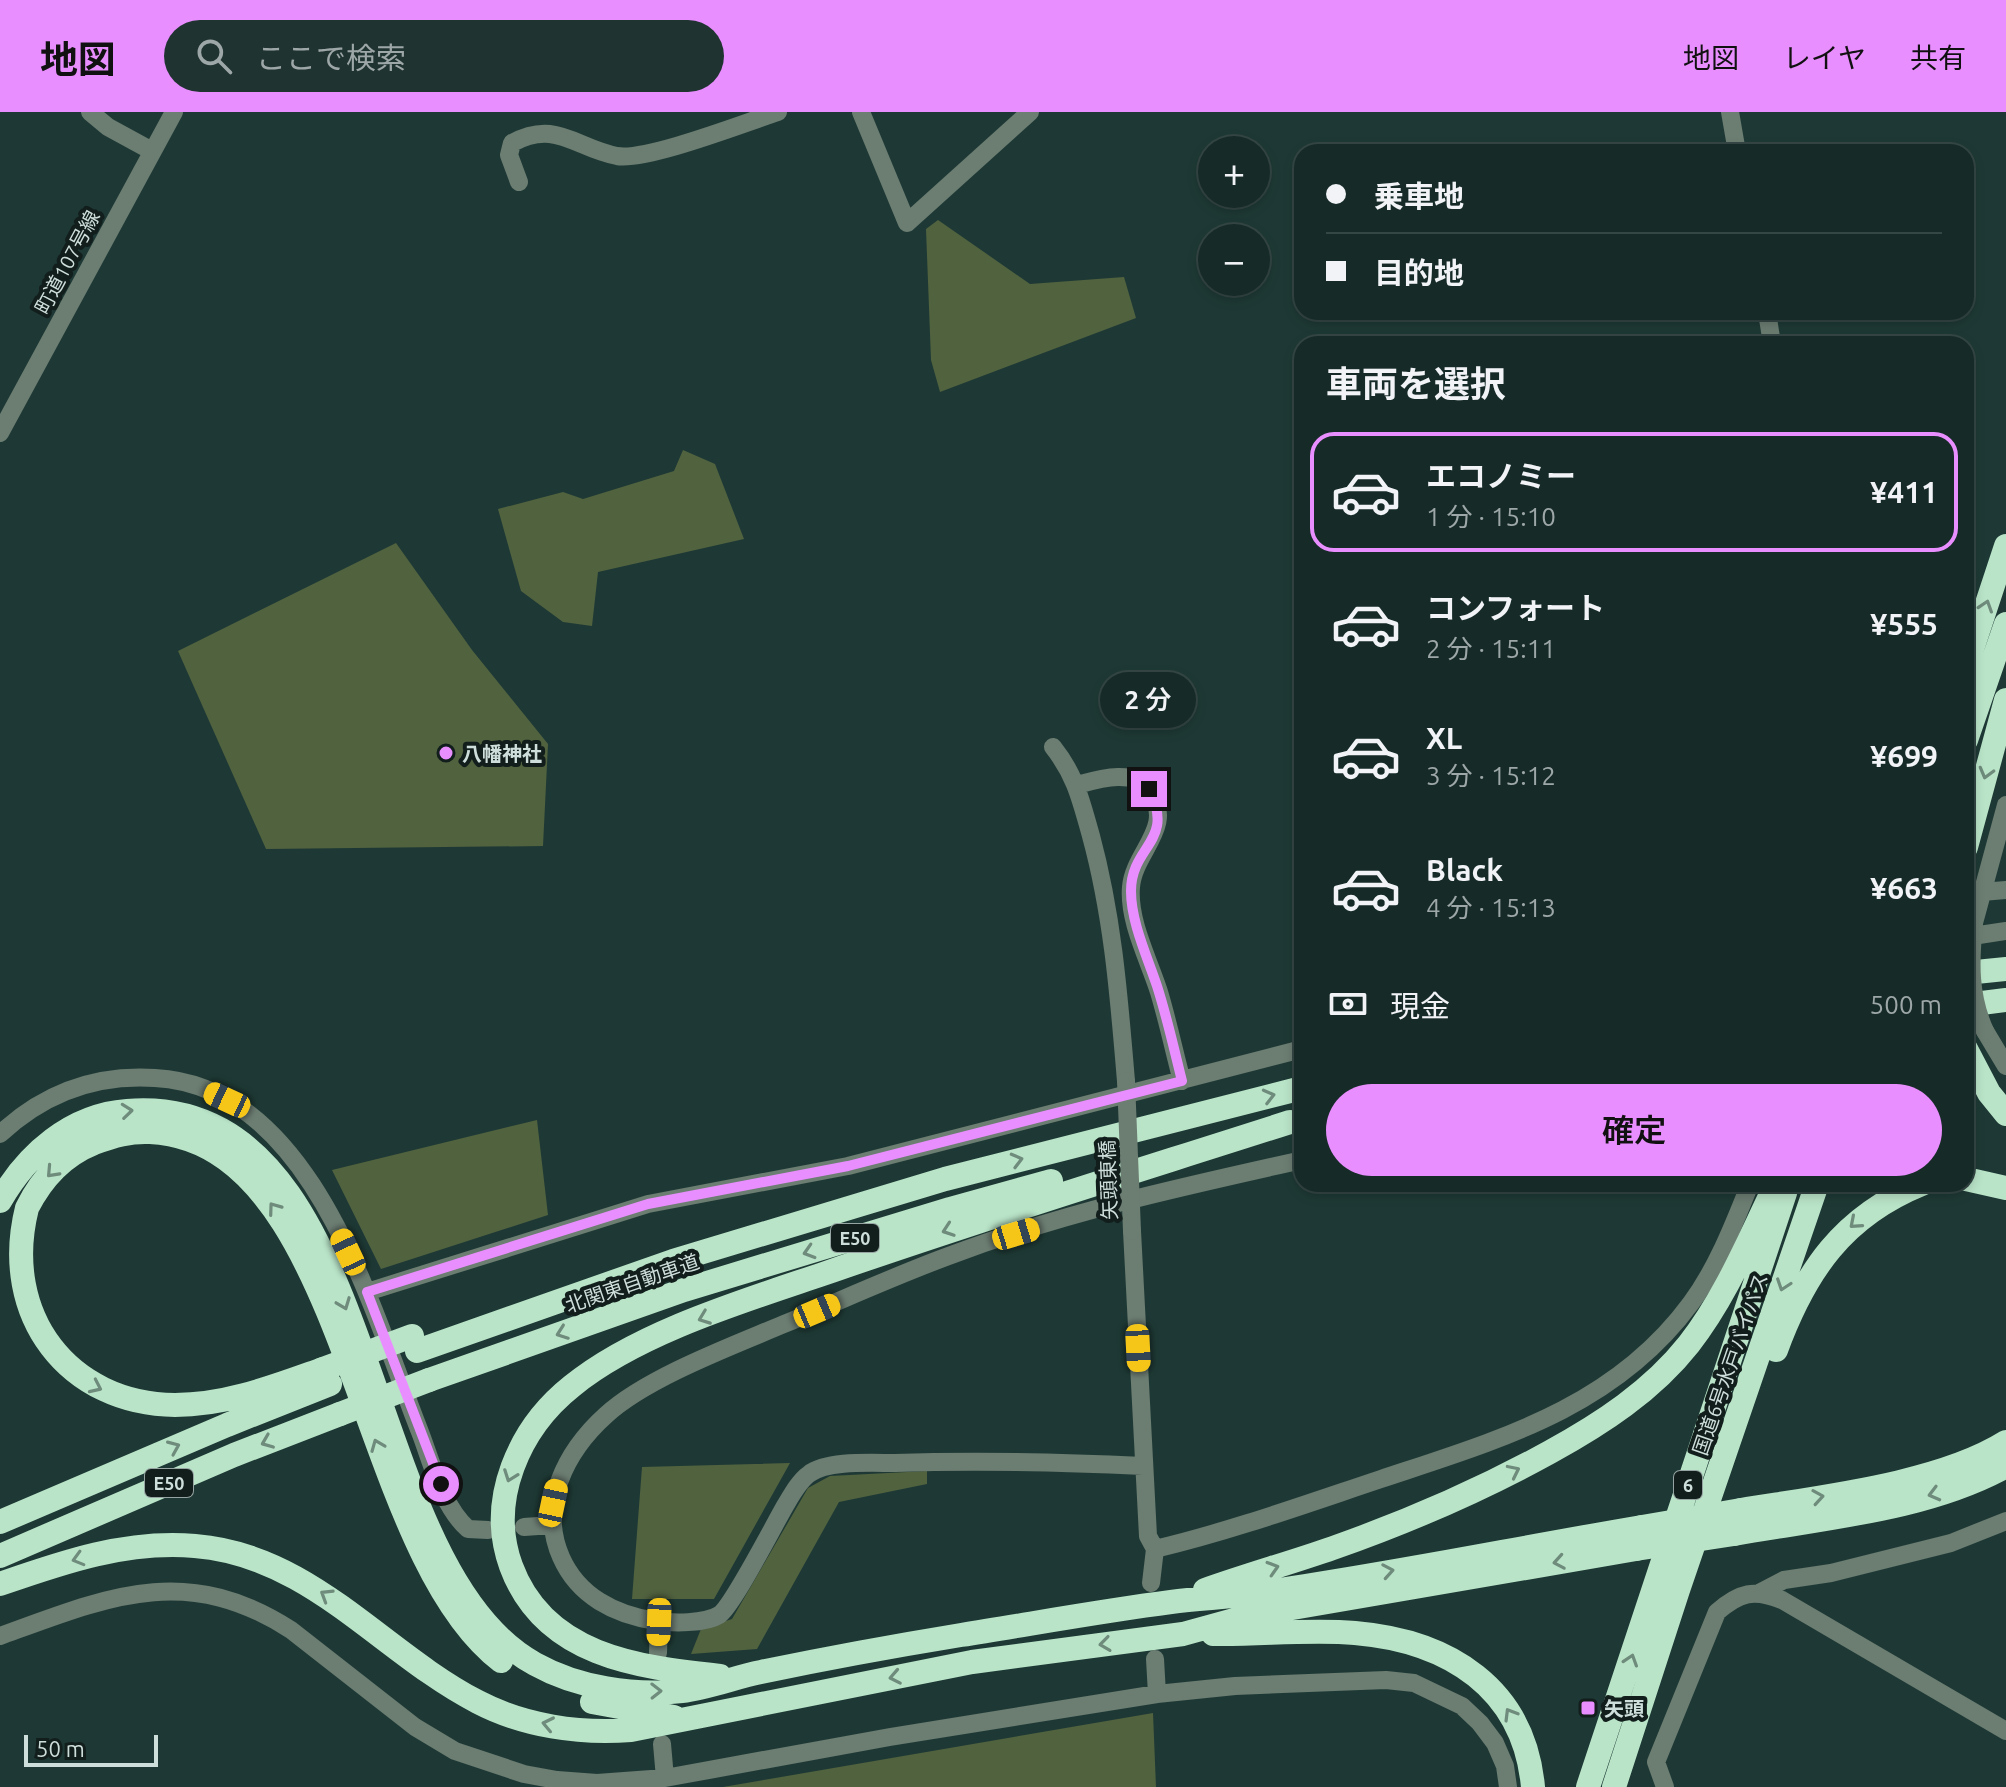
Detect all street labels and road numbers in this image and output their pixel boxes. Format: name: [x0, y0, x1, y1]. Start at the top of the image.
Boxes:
street label: 町道107号線: [30, 206, 104, 318]
street label: 矢頭東橋: [1095, 1140, 1121, 1220]
road number: E50: [831, 1224, 879, 1252]
street label: 北関東自動車道: [562, 1249, 702, 1317]
street label: 国道6号水戸バイパス: [1688, 1270, 1772, 1458]
road number: E50: [145, 1469, 193, 1497]
road number: 6: [1674, 1471, 1702, 1499]

